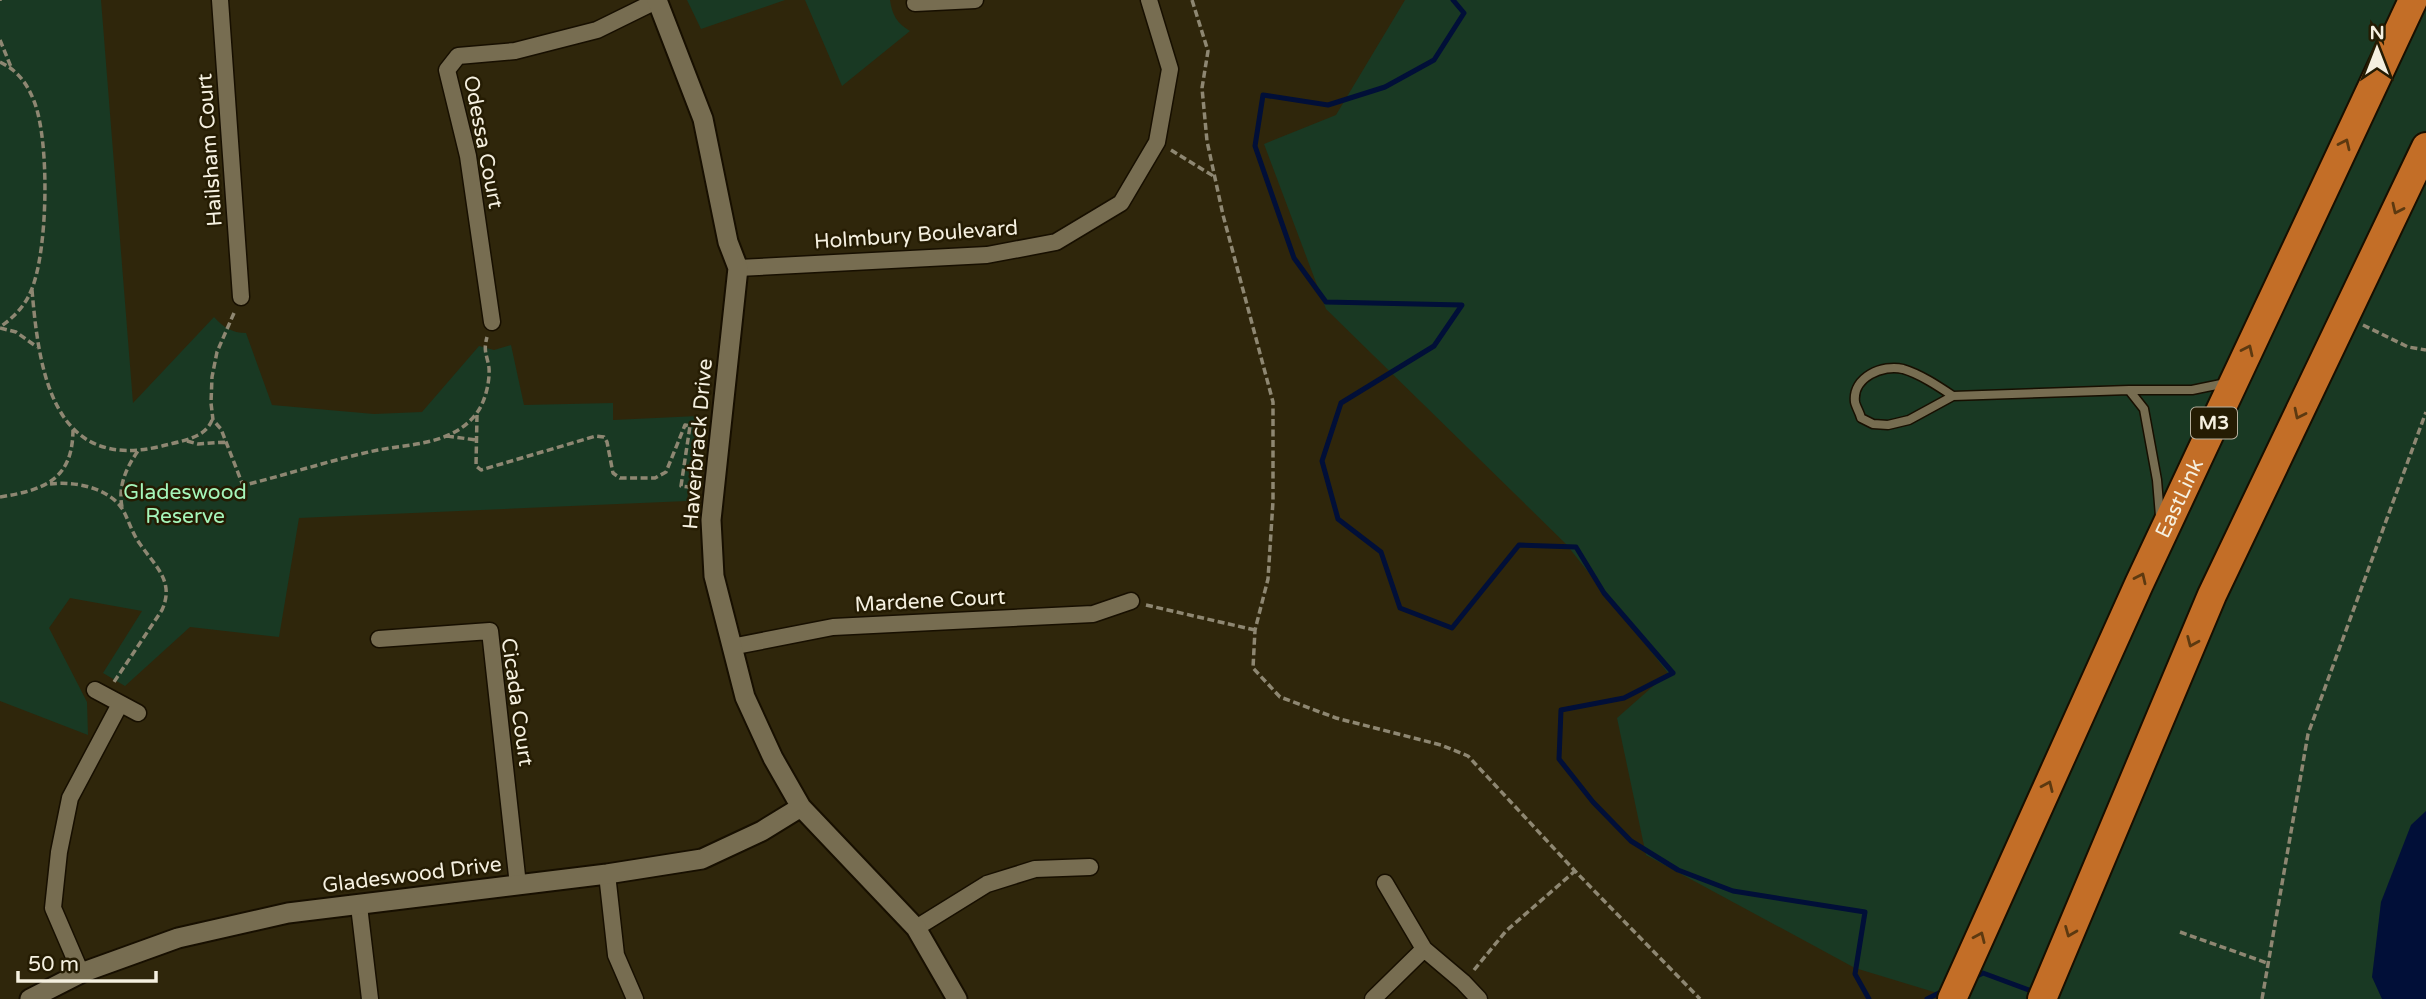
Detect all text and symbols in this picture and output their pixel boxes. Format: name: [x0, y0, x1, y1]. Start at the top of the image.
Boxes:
north arrow: [2342, 14, 2412, 84]
text: N: [2369, 22, 2385, 44]
street label: Hailsham Court: [192, 73, 228, 227]
street label: Odessa Court: [458, 73, 508, 211]
one-way arrow: [2337, 139, 2351, 151]
one-way arrow: [2391, 202, 2405, 214]
street label: Holmbury Boulevard: [813, 215, 1019, 255]
one-way arrow: [2240, 345, 2254, 357]
street label: Haverbrack Drive: [678, 357, 718, 530]
one-way arrow: [2293, 407, 2307, 419]
road number: M3: [2191, 408, 2237, 438]
street label: EastLink: [2150, 455, 2209, 542]
park label: Gladeswood Reserve: [123, 480, 247, 529]
one-way arrow: [2133, 573, 2147, 586]
street label: Mardene Court: [854, 585, 1006, 617]
one-way arrow: [2186, 635, 2200, 648]
street label: Cicada Court: [496, 636, 538, 768]
one-way arrow: [2040, 781, 2054, 793]
street label: Gladeswood Drive: [321, 852, 503, 898]
one-way arrow: [2064, 925, 2078, 937]
one-way arrow: [1972, 932, 1986, 944]
scale bar: [18, 940, 156, 984]
text: 50 m: [28, 952, 79, 977]

